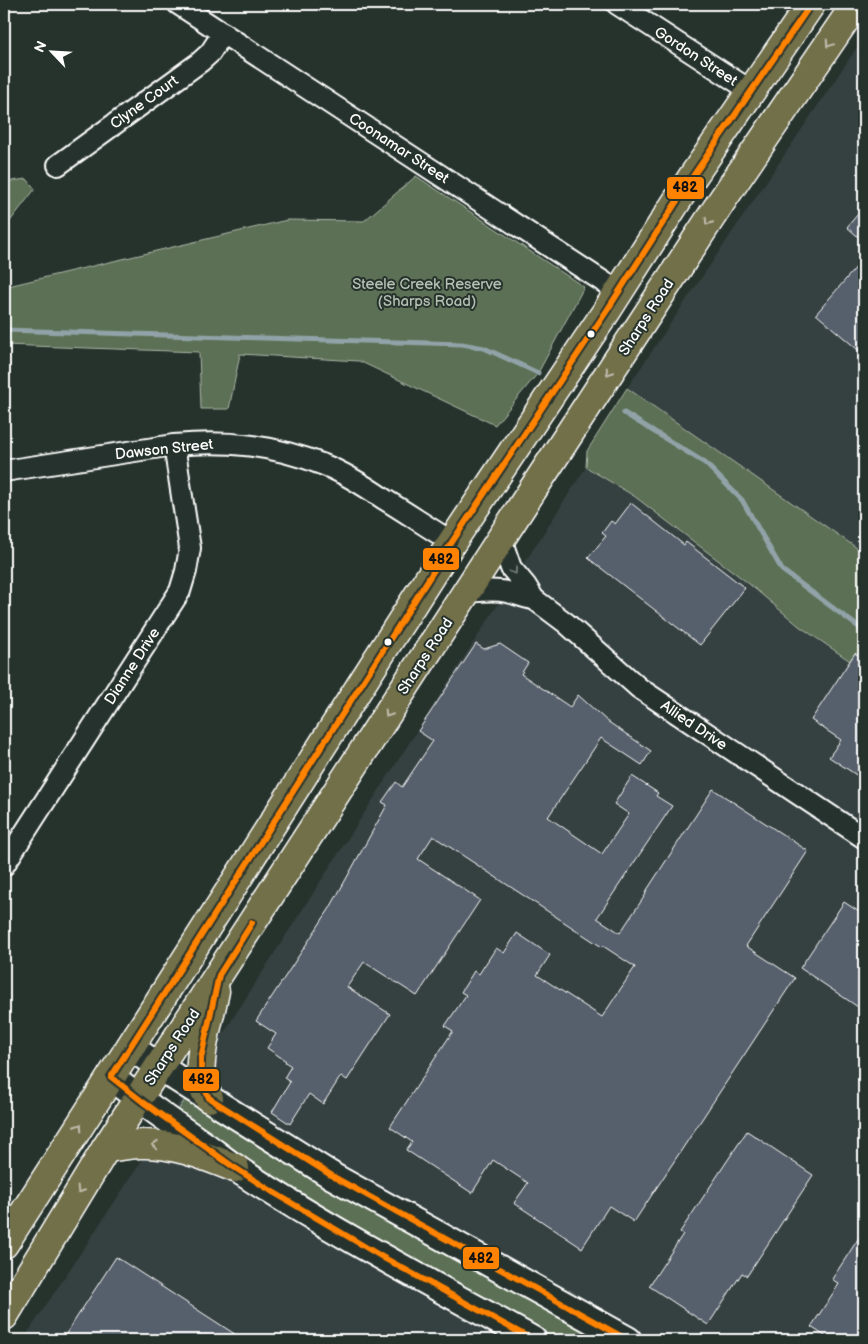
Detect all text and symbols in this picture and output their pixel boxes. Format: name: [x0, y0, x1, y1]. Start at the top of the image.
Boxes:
street label: Gordon Street: [651, 22, 741, 91]
north arrow: [28, 28, 78, 78]
text: N: [31, 38, 51, 55]
one-way arrow: [826, 38, 835, 48]
street label: Clyne Court: [106, 71, 182, 134]
street label: Coonamar Street: [345, 109, 453, 188]
line badge: 482: [666, 176, 705, 200]
text: 482: [672, 179, 698, 196]
one-way arrow: [705, 216, 714, 226]
park label: Steele Creek Reserve (Sharps Road): [352, 275, 502, 311]
street label: Sharps Road: [615, 275, 678, 359]
unlabelled marker: [586, 329, 596, 339]
one-way arrow: [606, 366, 615, 376]
street label: Dawson Street: [114, 435, 214, 464]
line badge: 482: [422, 547, 460, 571]
text: 482: [428, 551, 454, 568]
one-way arrow: [508, 566, 518, 575]
street label: Sharps Road: [394, 614, 457, 698]
street label: Dianne Drive: [100, 624, 164, 708]
unlabelled marker: [383, 637, 393, 647]
street label: Allied Drive: [657, 696, 731, 755]
one-way arrow: [384, 709, 394, 718]
street label: Sharps Road: [141, 1005, 204, 1089]
line badge: 482: [182, 1068, 220, 1092]
text: 482: [188, 1071, 214, 1088]
one-way arrow: [73, 1123, 82, 1133]
one-way arrow: [150, 1140, 158, 1151]
one-way arrow: [77, 1184, 86, 1193]
line badge: 482: [462, 1246, 500, 1270]
text: 482: [468, 1250, 494, 1267]

